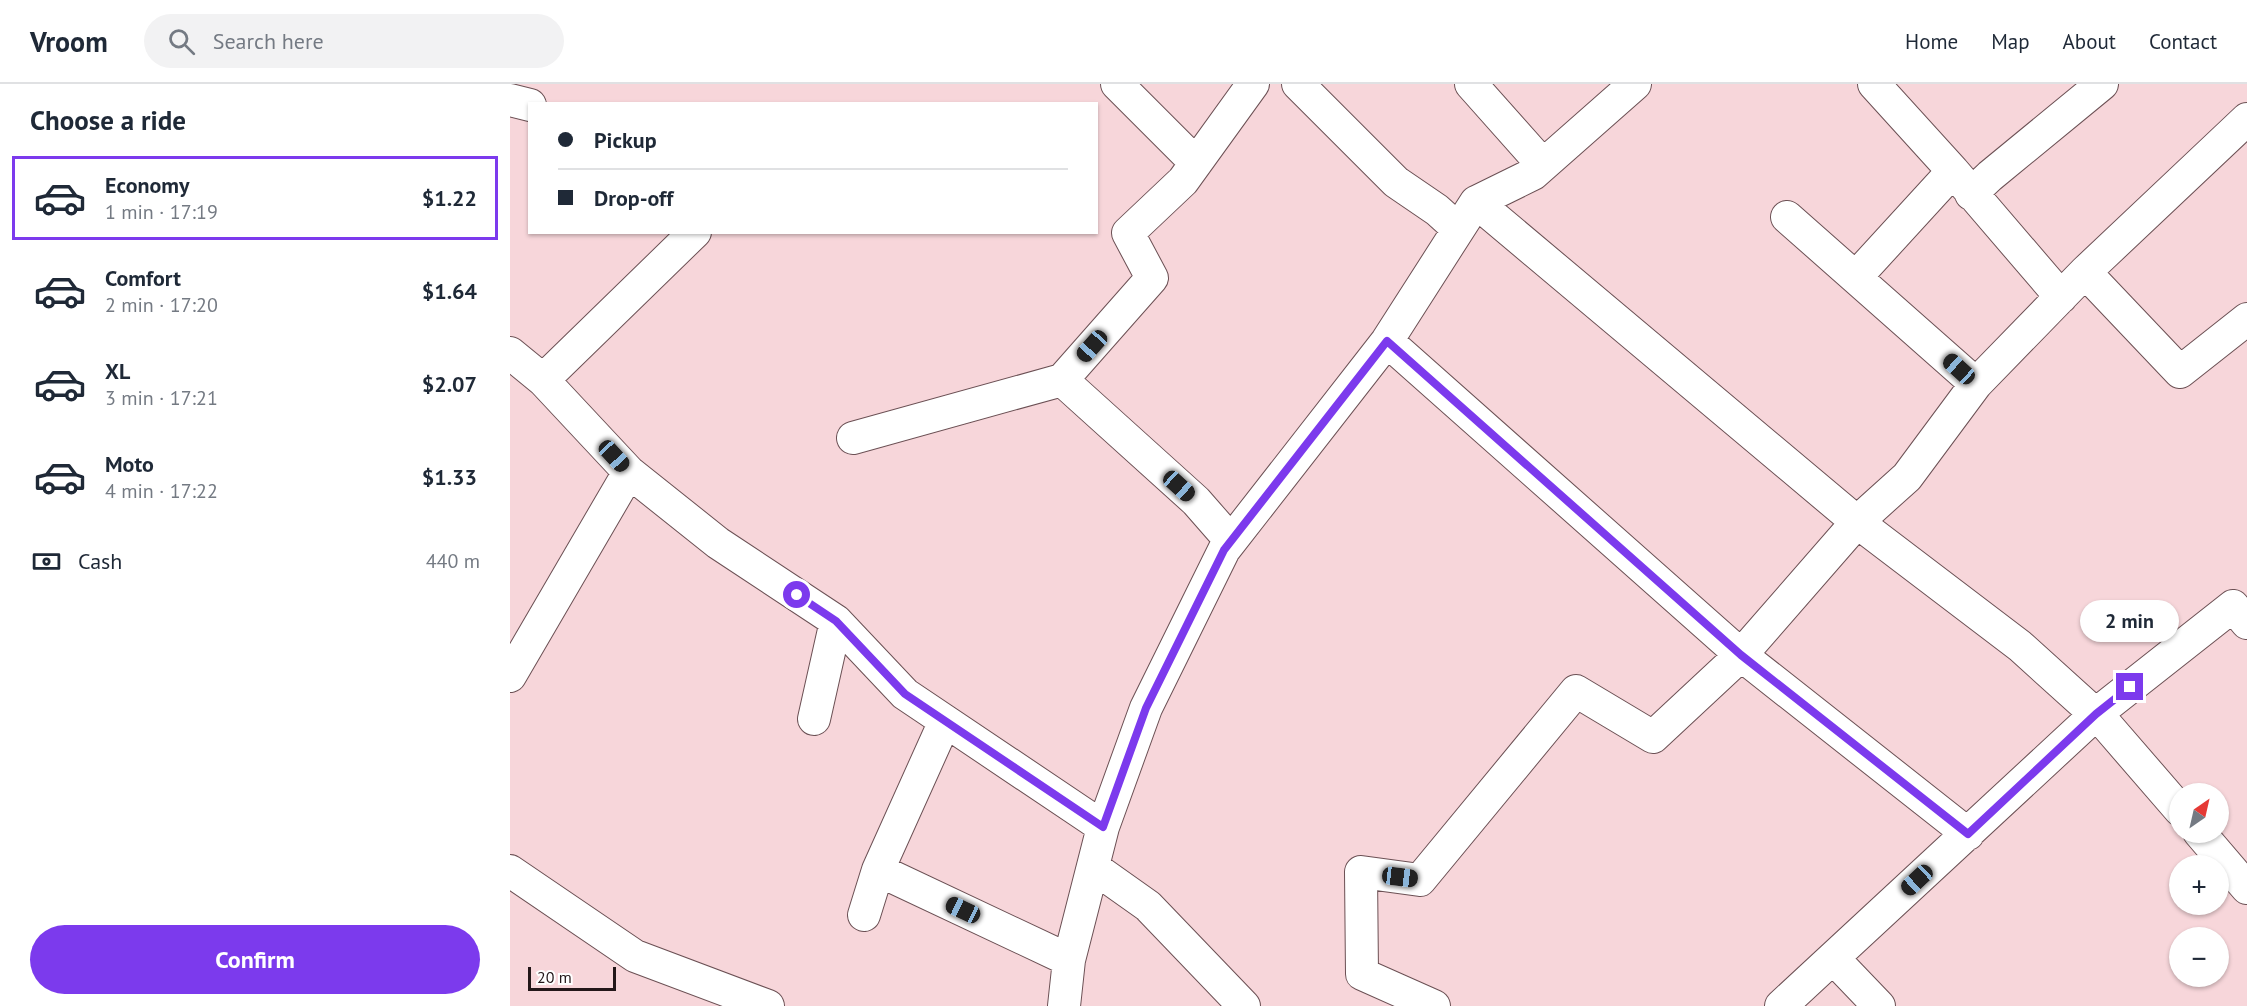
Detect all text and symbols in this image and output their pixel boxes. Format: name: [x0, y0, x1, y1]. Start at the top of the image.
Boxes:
search box: [144, 14, 564, 68]
text: Vroom: [30, 23, 108, 60]
icon: search: [165, 25, 198, 58]
text: Search here: [213, 27, 324, 55]
text: Home: [1905, 28, 1958, 55]
text: Map: [1991, 28, 2030, 55]
text: About: [2063, 28, 2116, 55]
text: Contact: [2149, 28, 2217, 55]
text: Choose a ride: [30, 103, 186, 137]
text: Pickup: [594, 126, 657, 154]
icon: car: [33, 171, 87, 225]
text: Economy: [105, 171, 189, 199]
text: $1.22: [422, 184, 477, 212]
text: Drop-off: [594, 184, 673, 212]
text: 1 min · 17:19: [105, 199, 218, 225]
icon: car: [33, 264, 87, 318]
text: Comfort: [105, 264, 181, 292]
text: $1.64: [422, 277, 477, 305]
text: 2 min · 17:20: [105, 292, 218, 318]
car: [1073, 327, 1111, 365]
car: [1940, 350, 1978, 388]
icon: car: [33, 357, 87, 411]
text: XL: [105, 357, 130, 385]
text: $2.07: [422, 370, 477, 398]
text: 3 min · 17:21: [105, 385, 218, 411]
car: [595, 437, 633, 475]
icon: car: [33, 450, 87, 504]
text: Moto: [105, 450, 154, 478]
text: $1.33: [422, 463, 477, 491]
car: [1160, 467, 1198, 505]
text: 4 min · 17:22: [105, 478, 218, 504]
icon: cash: [30, 545, 63, 578]
text: Cash: [78, 547, 122, 575]
text: 440 m: [426, 548, 480, 574]
route start: [783, 581, 810, 608]
callout: 2 min: [2080, 600, 2180, 642]
text: 2 min: [2105, 608, 2154, 634]
route end: [2116, 673, 2143, 700]
north arrow: [2169, 783, 2229, 843]
map controls: [2169, 783, 2229, 987]
button: +: [2169, 855, 2229, 915]
car: [1898, 861, 1936, 899]
car: [1381, 866, 1419, 888]
car: [943, 894, 983, 926]
button: Confirm: [30, 925, 480, 994]
button: −: [2169, 927, 2229, 987]
scale bar: [528, 964, 616, 992]
text: 20 m: [537, 967, 572, 987]

